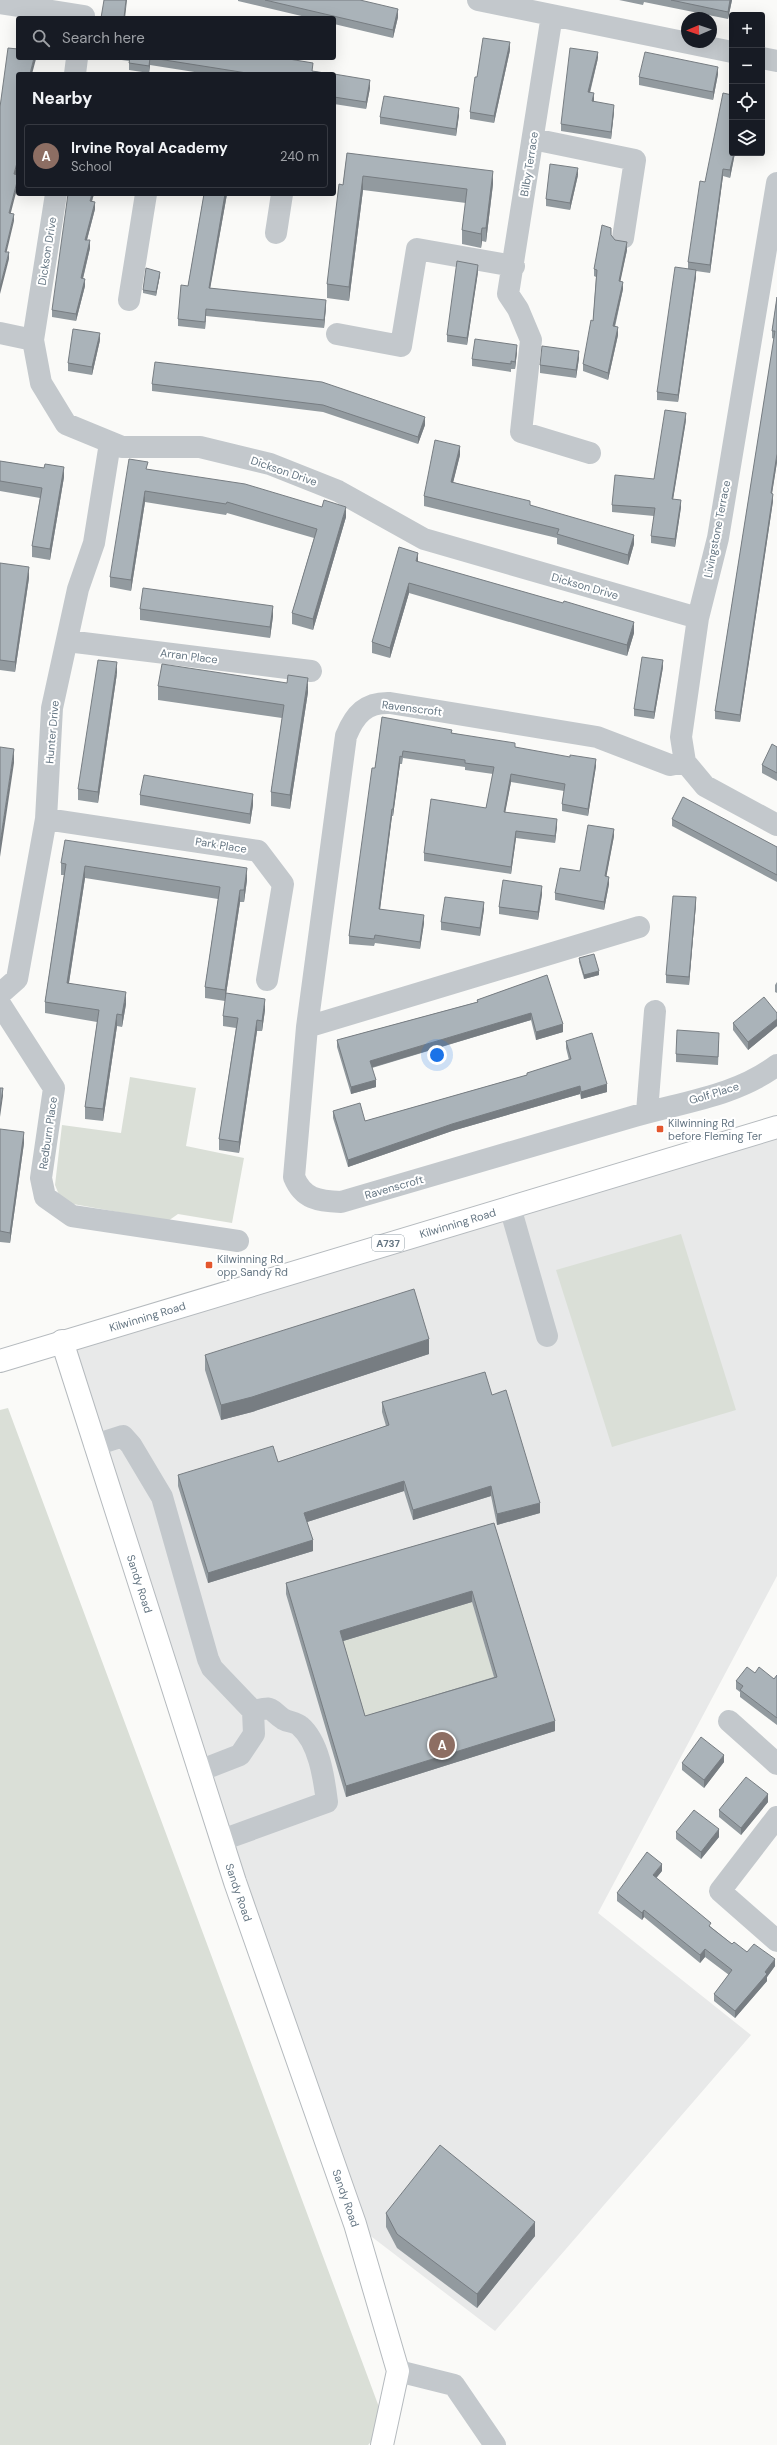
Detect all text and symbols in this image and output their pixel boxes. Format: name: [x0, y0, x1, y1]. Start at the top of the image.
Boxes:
north arrow: [681, 12, 717, 48]
map controls: [729, 12, 765, 156]
button: +: [729, 12, 765, 48]
search box: [16, 16, 336, 60]
icon: search: [30, 27, 52, 49]
text: Search here: [62, 28, 145, 48]
button: −: [729, 48, 765, 84]
button: locate: [729, 84, 765, 120]
text: Nearby: [32, 87, 92, 109]
button: layers: [729, 120, 765, 156]
street label: Bilby Terrace: [517, 131, 541, 197]
text: Irvine Royal Academy: [71, 138, 228, 158]
text: A: [41, 148, 51, 165]
text: 240 m: [280, 148, 319, 165]
text: School: [71, 158, 112, 175]
street label: Dickson Drive: [35, 216, 59, 286]
street label: Dickson Drive: [249, 453, 319, 489]
street label: Livingstone Terrace: [701, 479, 733, 579]
street label: Dickson Drive: [550, 570, 620, 602]
street label: Arran Place: [159, 646, 219, 666]
street label: Ravenscroft: [381, 697, 443, 719]
street label: Hunter Drive: [42, 700, 62, 764]
street label: Park Place: [194, 834, 248, 856]
your location: [427, 1045, 447, 1065]
street label: Golf Place: [687, 1079, 741, 1107]
street label: Redburn Place: [36, 1096, 60, 1170]
place label: Kilwinning Rd before Fleming Ter: [668, 1116, 762, 1143]
marker: Kilwinning Rd before Fleming Ter: [655, 1124, 665, 1134]
street label: Ravenscroft: [363, 1172, 425, 1202]
street label: Kilwinning Road: [418, 1205, 498, 1241]
road number: A737: [372, 1235, 404, 1251]
place label: Kilwinning Rd opp Sandy Rd: [217, 1252, 288, 1279]
marker: Kilwinning Rd opp Sandy Rd: [204, 1260, 214, 1270]
street label: Kilwinning Road: [108, 1298, 187, 1335]
street label: Sandy Road: [124, 1553, 156, 1615]
pin: A: [429, 1730, 455, 1760]
street label: Sandy Road: [223, 1862, 255, 1923]
street label: Sandy Road: [329, 2167, 363, 2229]

